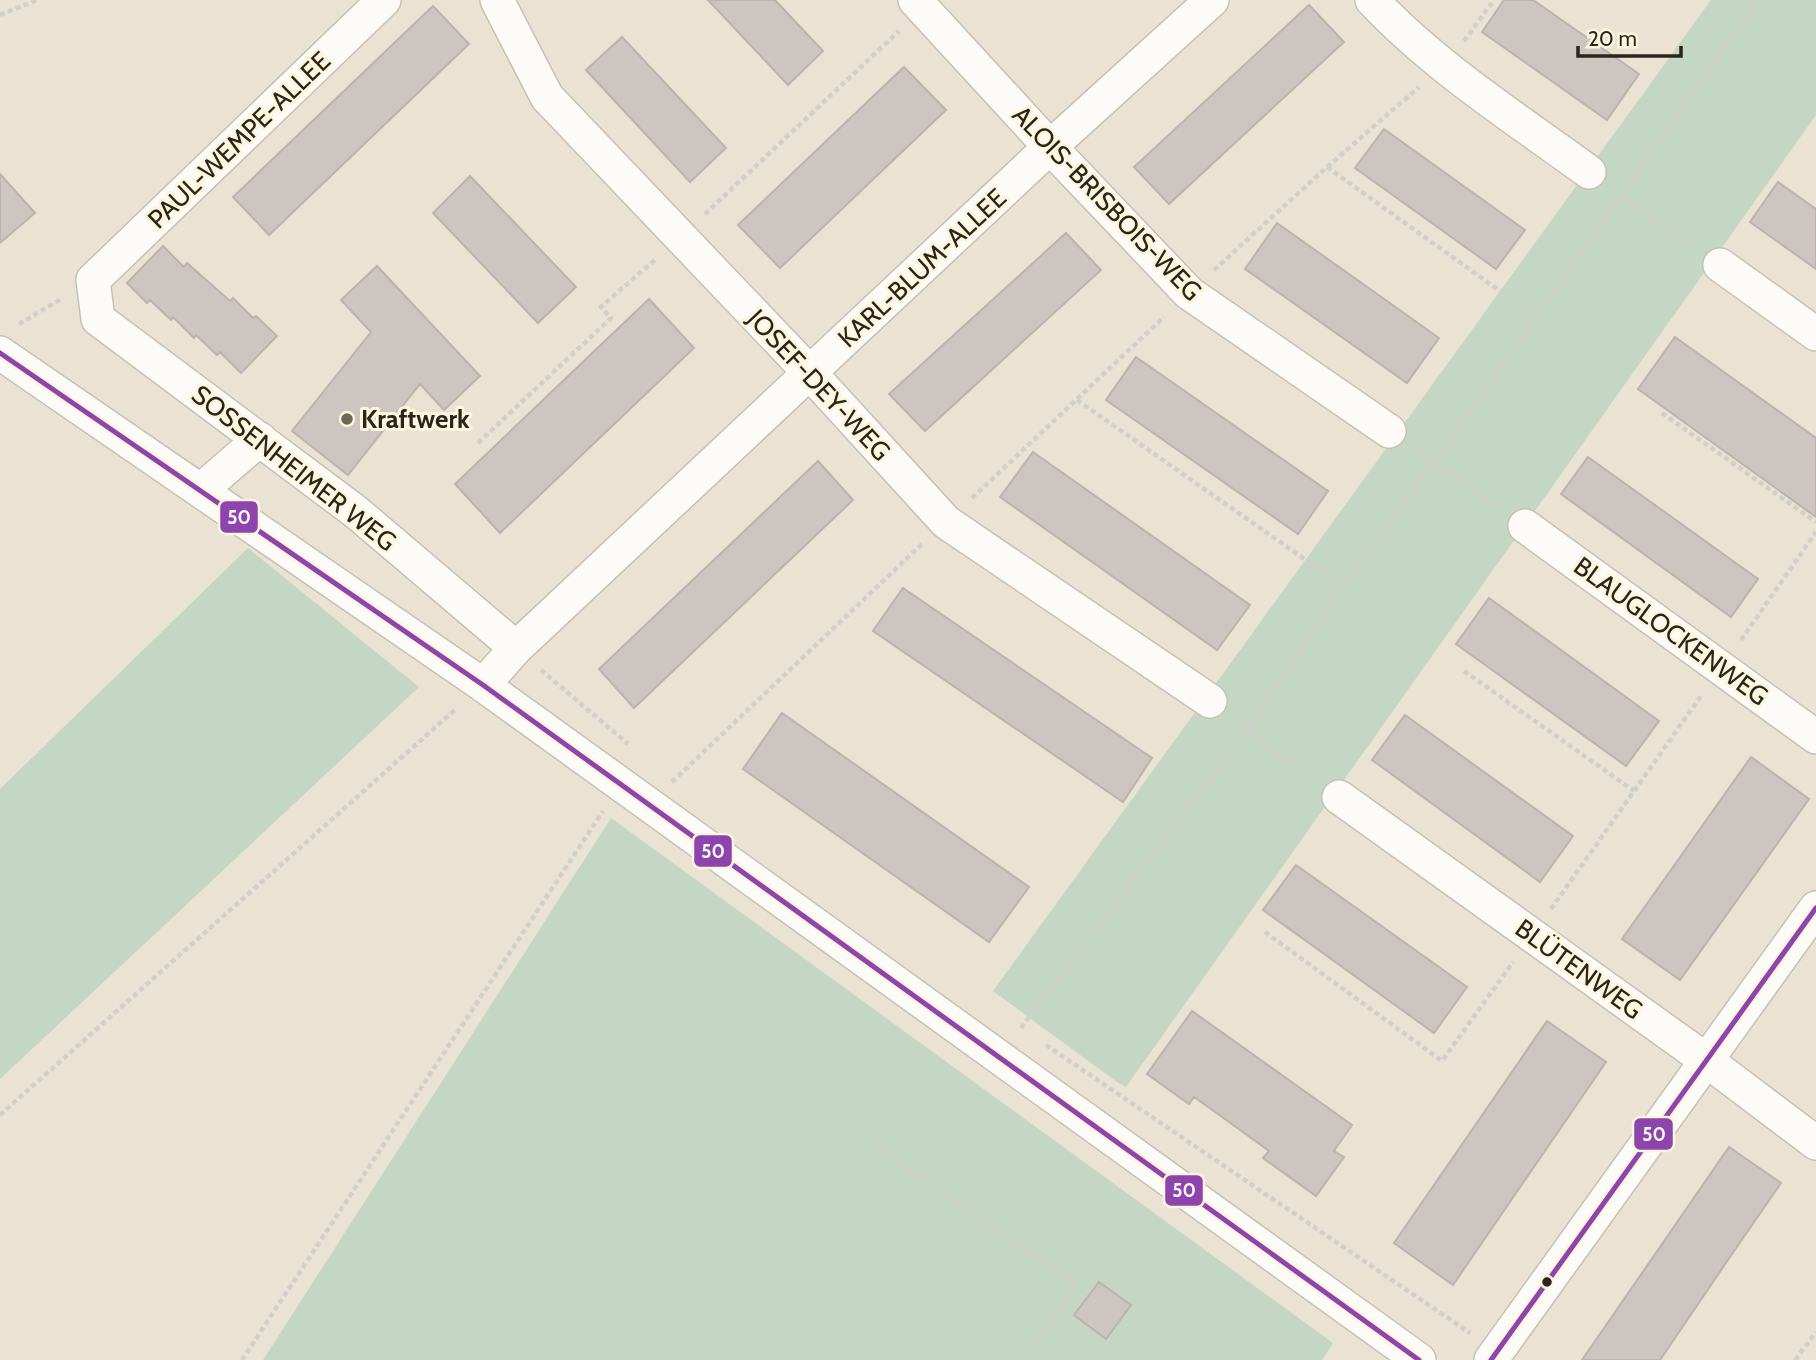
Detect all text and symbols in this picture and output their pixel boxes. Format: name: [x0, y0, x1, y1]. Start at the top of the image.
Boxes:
scale bar: [1578, 14, 1681, 58]
text: 20 m: [1588, 26, 1637, 51]
street label: PAUL-WEMPE-ALLEE: [141, 45, 337, 235]
street label: ALOIS-BRISBOIS-WEG: [1006, 99, 1208, 307]
street label: KARL-BLUM-ALLEE: [831, 182, 1013, 354]
street label: JOSEF-DEY-WEG: [740, 302, 897, 467]
street label: SOSSENHEIMER WEG: [185, 378, 403, 558]
place label: Kraftwerk: [361, 403, 470, 435]
marker: Kraftwerk: [339, 411, 355, 427]
line badge: 50: [219, 500, 259, 534]
text: 50: [227, 506, 251, 529]
street label: BLAUGLOCKENWEG: [1568, 550, 1774, 712]
line badge: 50: [693, 834, 733, 868]
text: 50: [701, 840, 725, 863]
street label: BLÜTENWEG: [1509, 912, 1649, 1026]
line badge: 50: [1633, 1117, 1674, 1151]
text: 50: [1642, 1123, 1666, 1146]
line badge: 50: [1164, 1174, 1204, 1207]
text: 50: [1172, 1179, 1196, 1202]
unlabelled marker: [1540, 1275, 1554, 1289]

